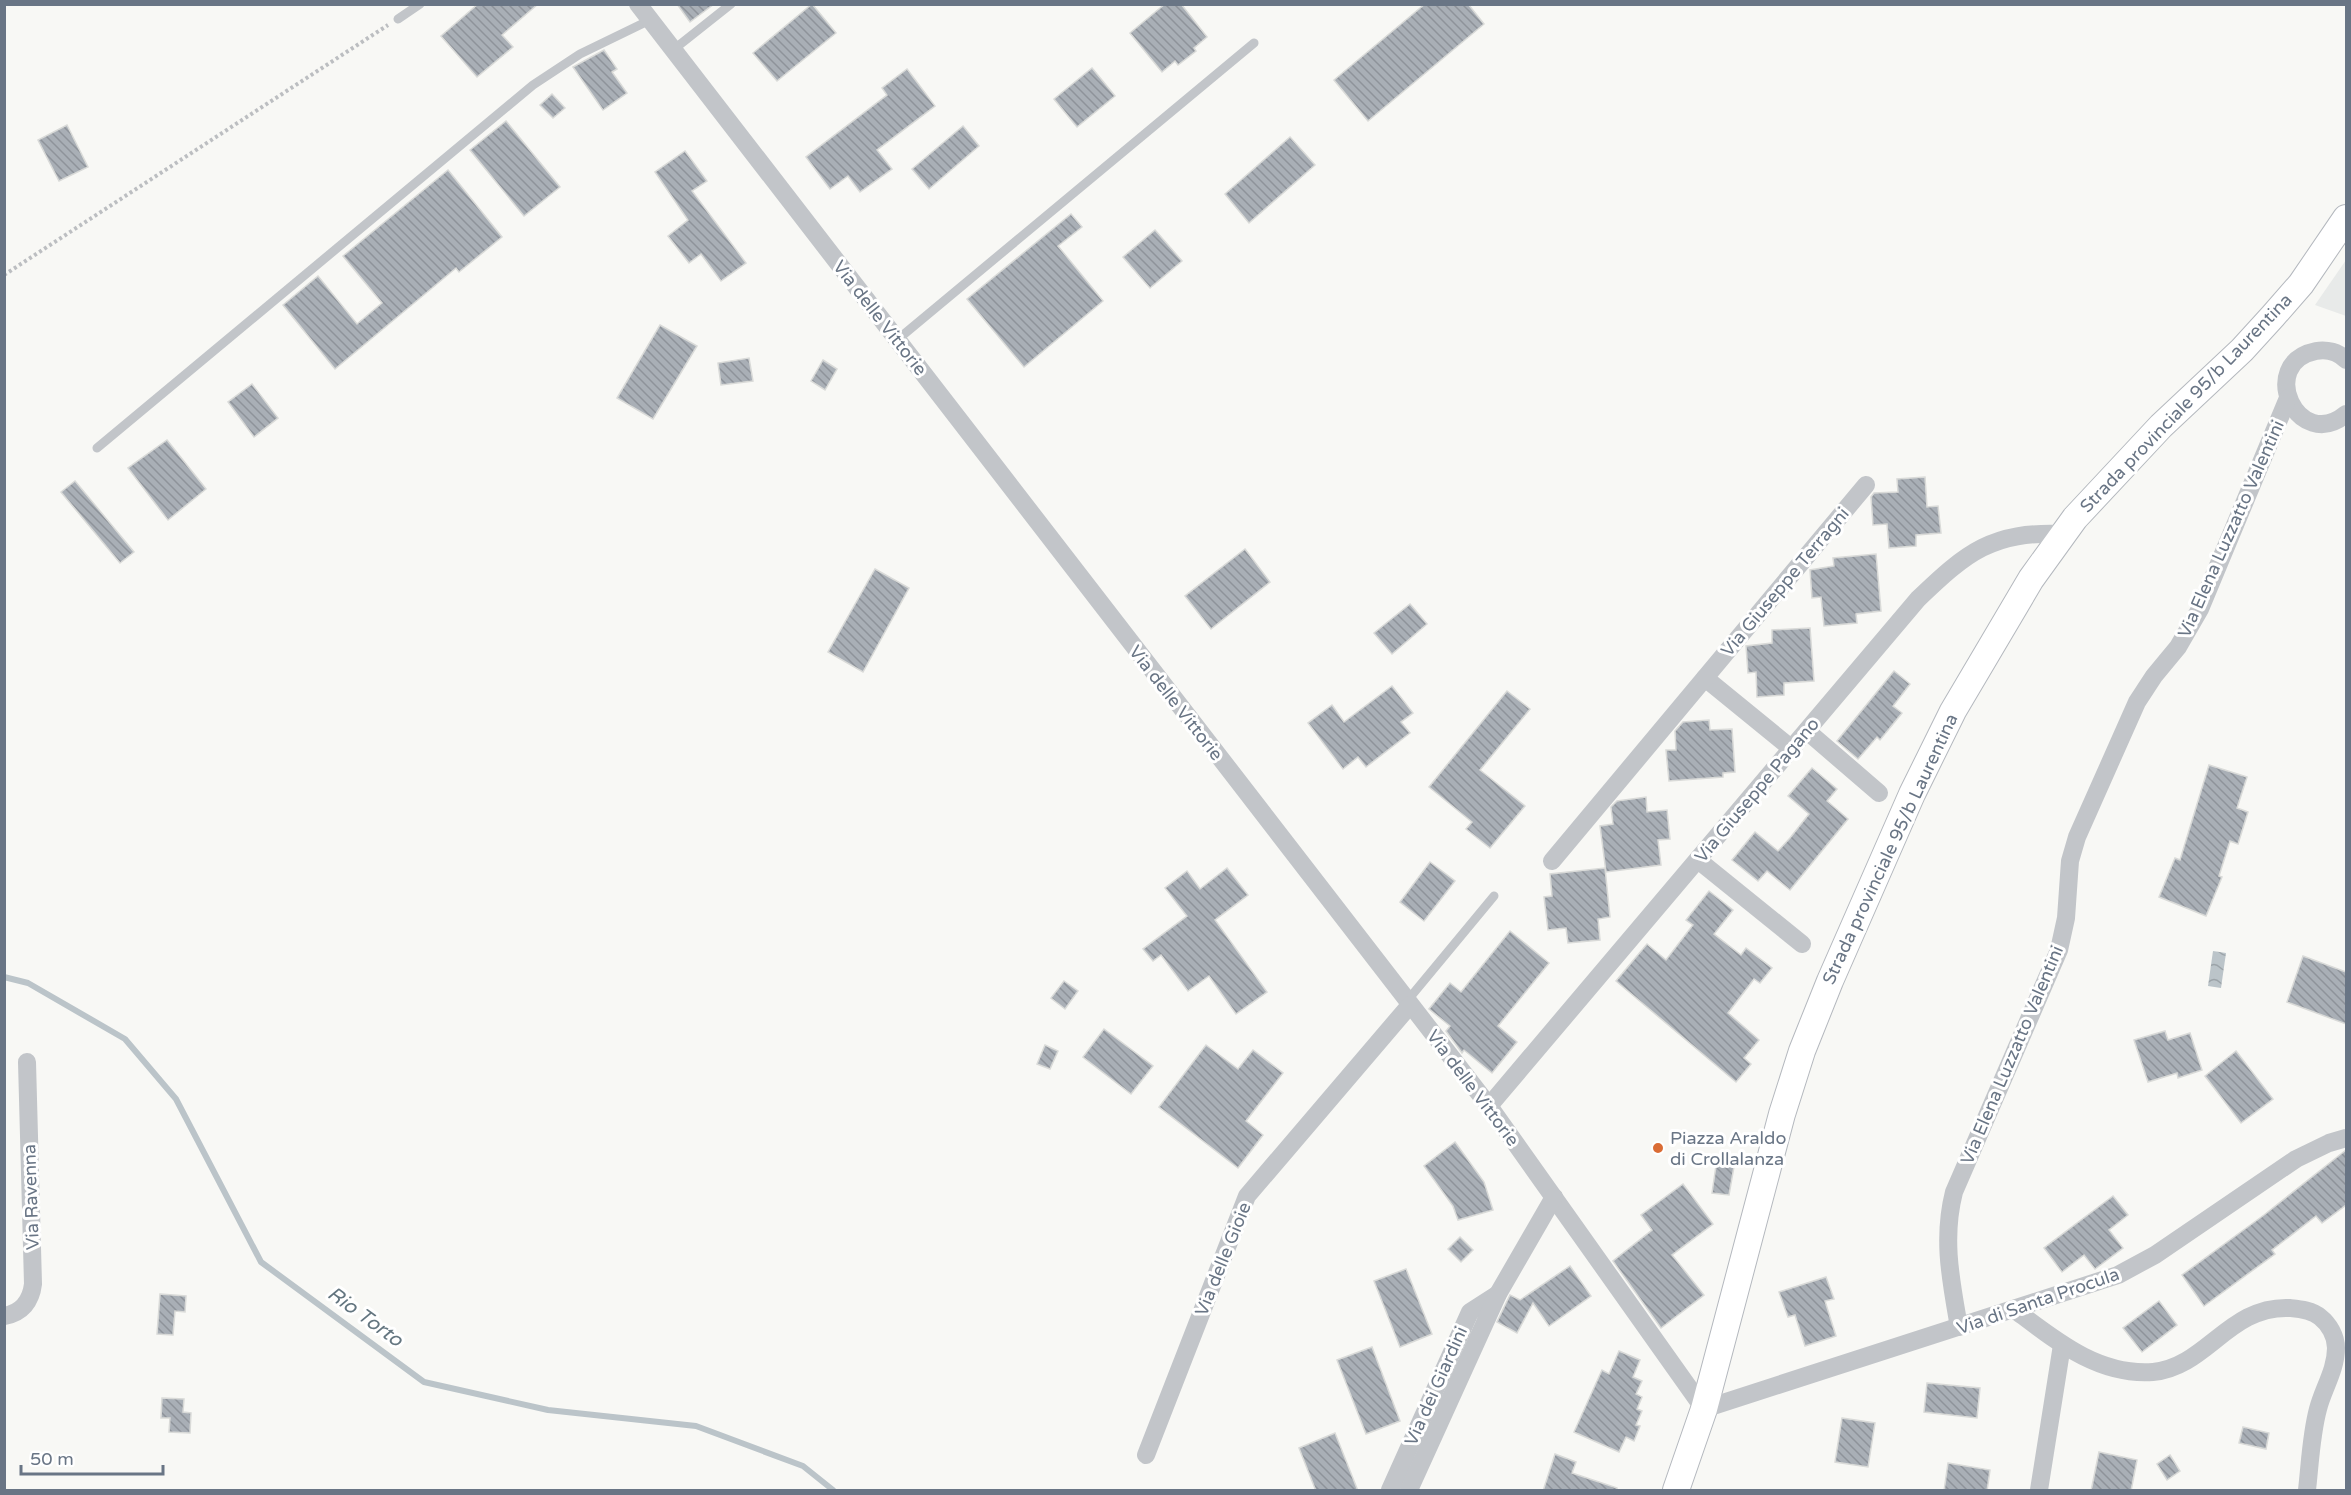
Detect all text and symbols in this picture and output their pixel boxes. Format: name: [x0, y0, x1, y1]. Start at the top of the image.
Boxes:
street label: Via delle Vittorie: [828, 256, 932, 380]
street label: Strada provinciale 95/b Laurentina: [2075, 289, 2297, 517]
street label: Via Elena Luzzatto Valentini: [2173, 417, 2289, 641]
street label: Via Giuseppe Terragni: [1716, 503, 1854, 661]
street label: Via delle Vittorie: [1124, 641, 1228, 765]
street label: Strada provinciale 95/b Laurentina: [1817, 710, 1963, 988]
street label: Via Giuseppe Pagano: [1690, 713, 1824, 867]
street label: Via Elena Luzzatto Valentini: [1956, 942, 2068, 1168]
street label: Via delle Vittorie: [1422, 1026, 1524, 1150]
place label: Piazza Araldo di Crollalanza: [1670, 1127, 1786, 1170]
marker: Piazza Araldo di Crollalanza: [1651, 1141, 1665, 1155]
street label: Via Ravenna: [18, 1144, 44, 1250]
street label: Via delle Gioie: [1190, 1199, 1256, 1319]
street label: Via di Santa Procula: [1954, 1263, 2122, 1339]
water label: Rio Torto: [323, 1282, 408, 1353]
street label: Via dei Giardini: [1400, 1323, 1472, 1449]
scale bar: [21, 1438, 164, 1476]
text: 50 m: [30, 1448, 74, 1470]

